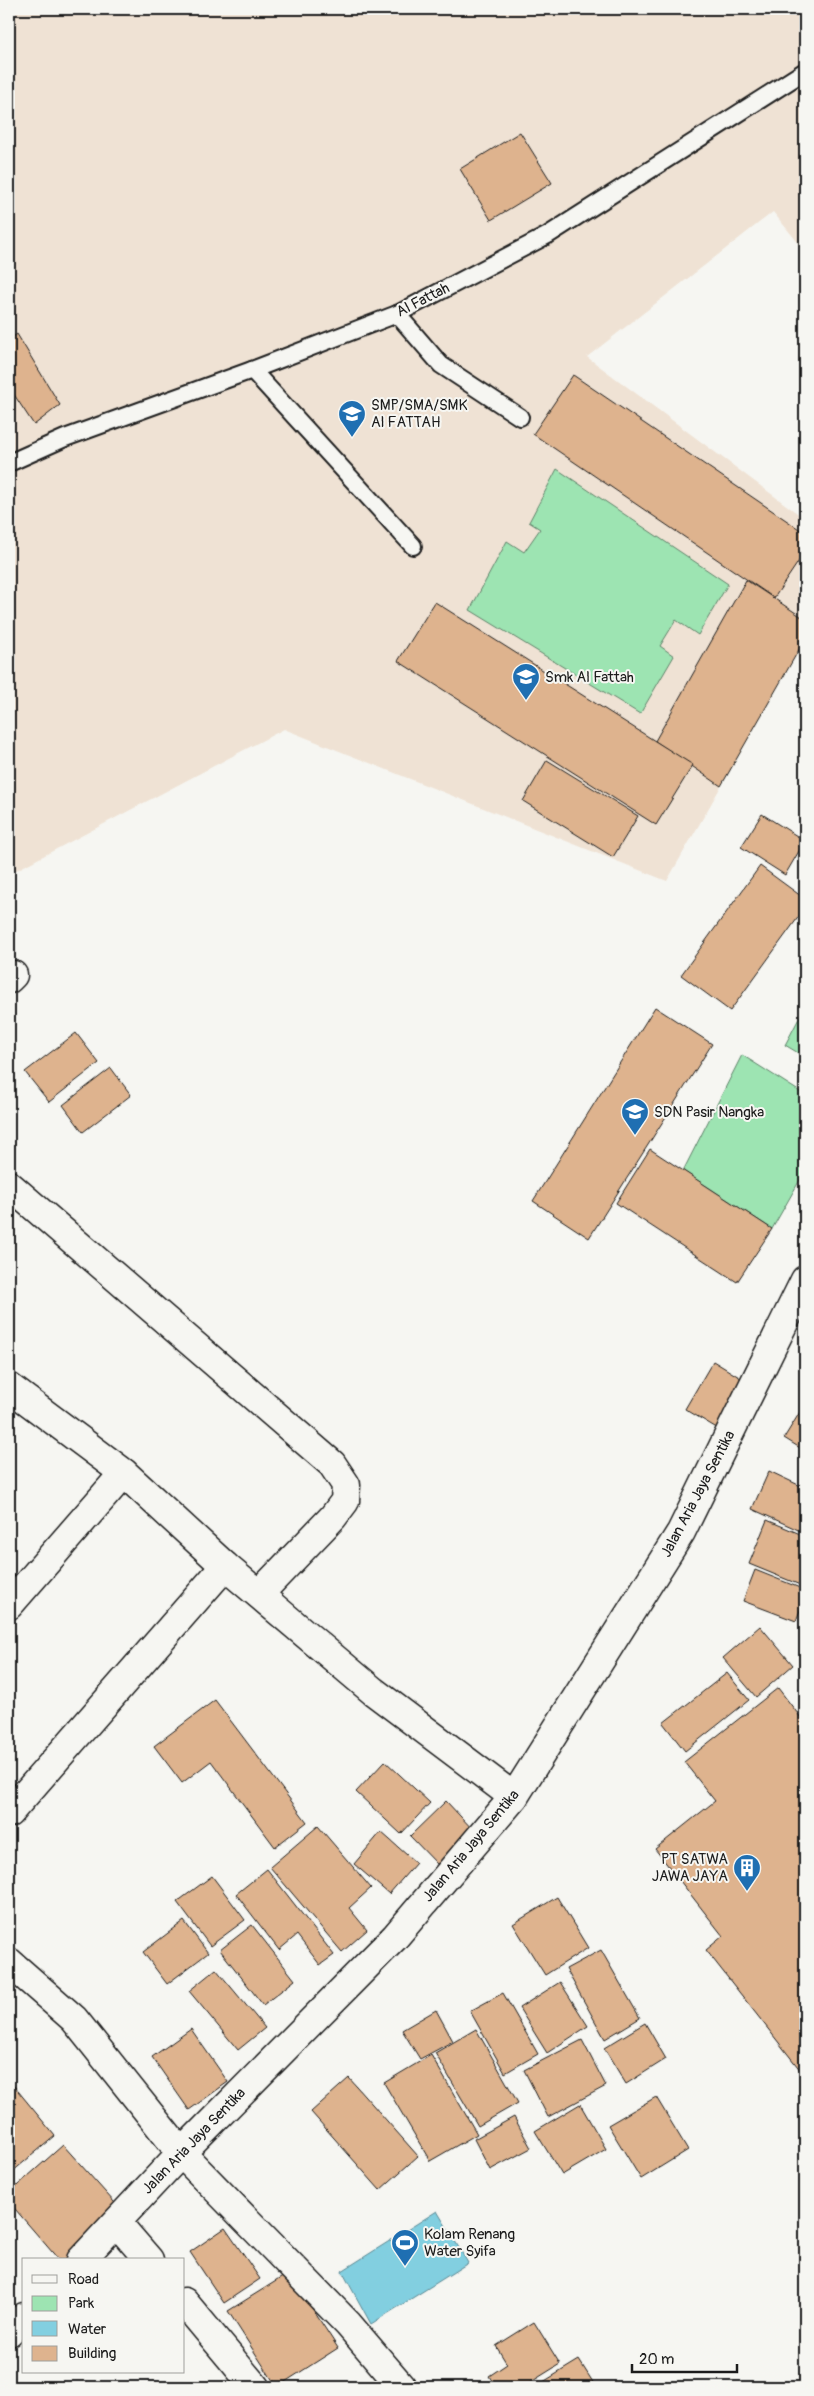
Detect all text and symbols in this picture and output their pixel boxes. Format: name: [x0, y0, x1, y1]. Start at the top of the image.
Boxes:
street label: Al Fattah: [393, 279, 453, 321]
place label: SMP/SMA/SMK Al FATTAH: [371, 396, 467, 432]
school or university icon: SMP/SMA/SMK Al FATTAH: [337, 399, 367, 438]
school or university icon: Smk Al Fattah: [511, 662, 541, 701]
place label: Smk Al Fattah: [545, 668, 634, 687]
school or university icon: SDN Pasir Nangka: [620, 1097, 650, 1136]
place label: SDN Pasir Nangka: [654, 1103, 764, 1122]
street label: Jalan Aria Jaya Sentika: [657, 1427, 739, 1561]
street label: Jalan Aria Jaya Sentika: [418, 1786, 524, 1906]
place label: PT SATWA JAWA JAYA: [652, 1850, 728, 1886]
building icon: PT SATWA JAWA JAYA: [732, 1853, 762, 1892]
street label: Jalan Aria Jaya Sentika: [138, 2084, 250, 2198]
place label: Kolam Renang Water Syifa: [424, 2225, 515, 2261]
sports icon: Kolam Renang Water Syifa: [390, 2228, 420, 2267]
legend: [22, 2258, 185, 2374]
text: Road: [68, 2270, 99, 2289]
text: Park: [68, 2294, 95, 2313]
text: Water: [68, 2320, 107, 2339]
scale bar: [632, 2341, 736, 2373]
text: Building: [68, 2344, 116, 2363]
text: 20 m: [639, 2350, 674, 2369]

